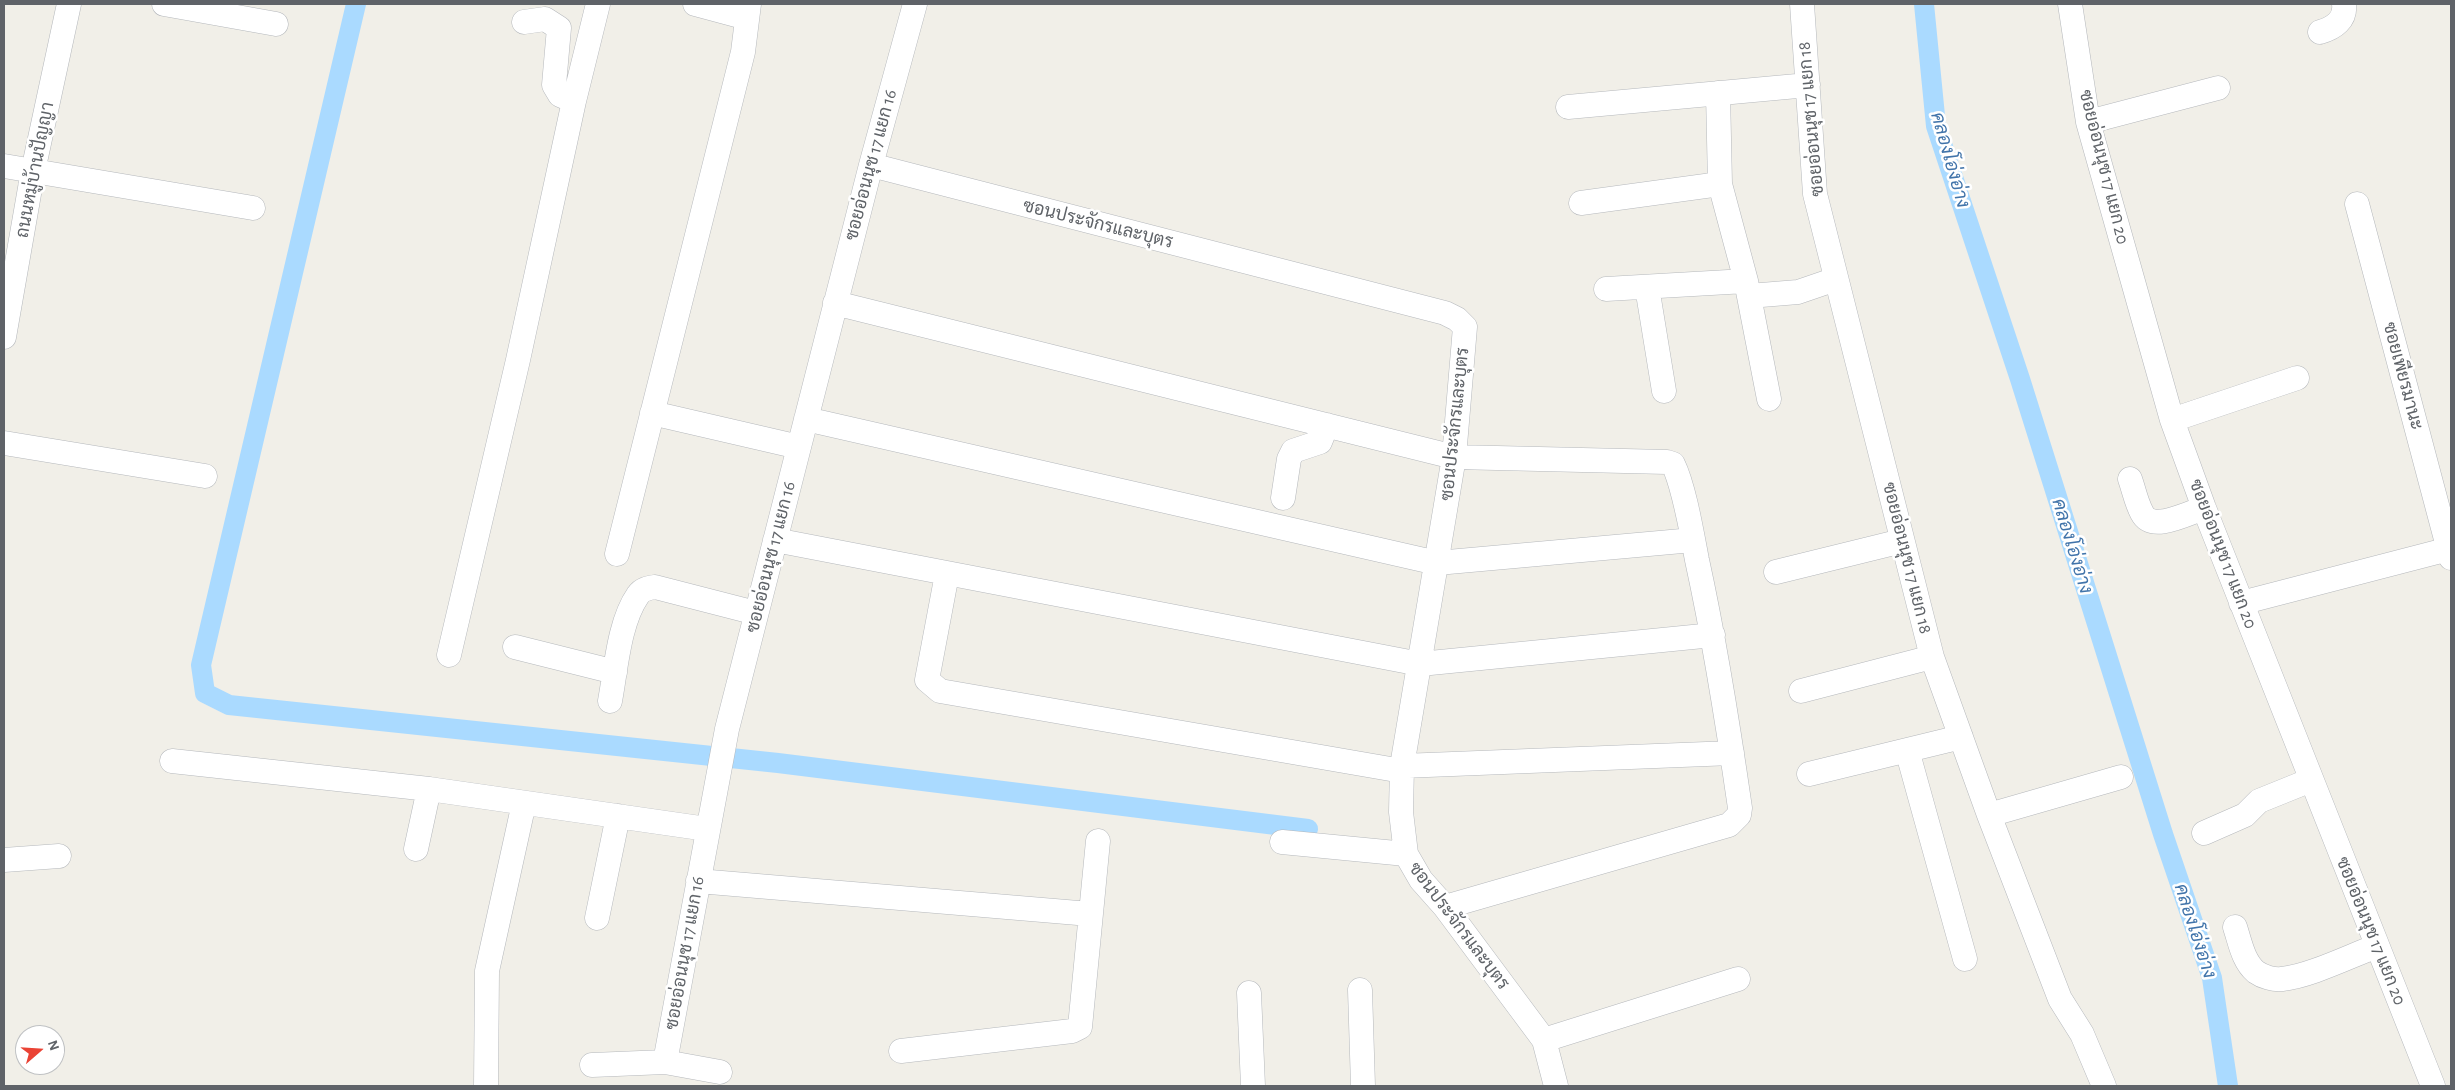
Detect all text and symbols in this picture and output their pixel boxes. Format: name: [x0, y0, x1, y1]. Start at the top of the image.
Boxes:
street label: ซอยอ่อนนุช 17 แยก 18: [1793, 41, 1829, 197]
street label: ซอยอ่อนนุช 17 แยก 16: [840, 87, 902, 243]
street label: ซอยอ่อนนุช 17 แยก 20: [2074, 88, 2134, 246]
street label: ถนนหมู่บ้านปัญญา: [11, 100, 59, 240]
water label: คลองโอ่งอ่าง: [1926, 110, 1974, 210]
street label: ซอนประจักรและบุตร: [1021, 195, 1175, 253]
street label: ซอยเพียรมานะ: [2378, 320, 2428, 432]
street label: ซอนประจักรและบุตร: [1436, 346, 1474, 502]
street label: ซอยอ่อนนุช 17 แยก 20: [2185, 476, 2261, 632]
street label: ซอยอ่อนนุช 17 แยก 16: [742, 479, 800, 635]
street label: ซอยอ่อนนุช 17 แยก 18: [1878, 480, 1936, 636]
water label: คลองโอ่งอ่าง: [2047, 496, 2097, 596]
street label: ซอยอ่อนนุช 17 แยก 20: [2331, 854, 2411, 1008]
street label: ซอนประจักรและบุตร: [1404, 858, 1514, 994]
street label: ซอยอ่อนนุช 17 แยก 16: [661, 875, 709, 1031]
water label: คลองโอ่งอ่าง: [2169, 881, 2221, 981]
north arrow: [15, 1025, 65, 1075]
text: N: [45, 1039, 61, 1052]

